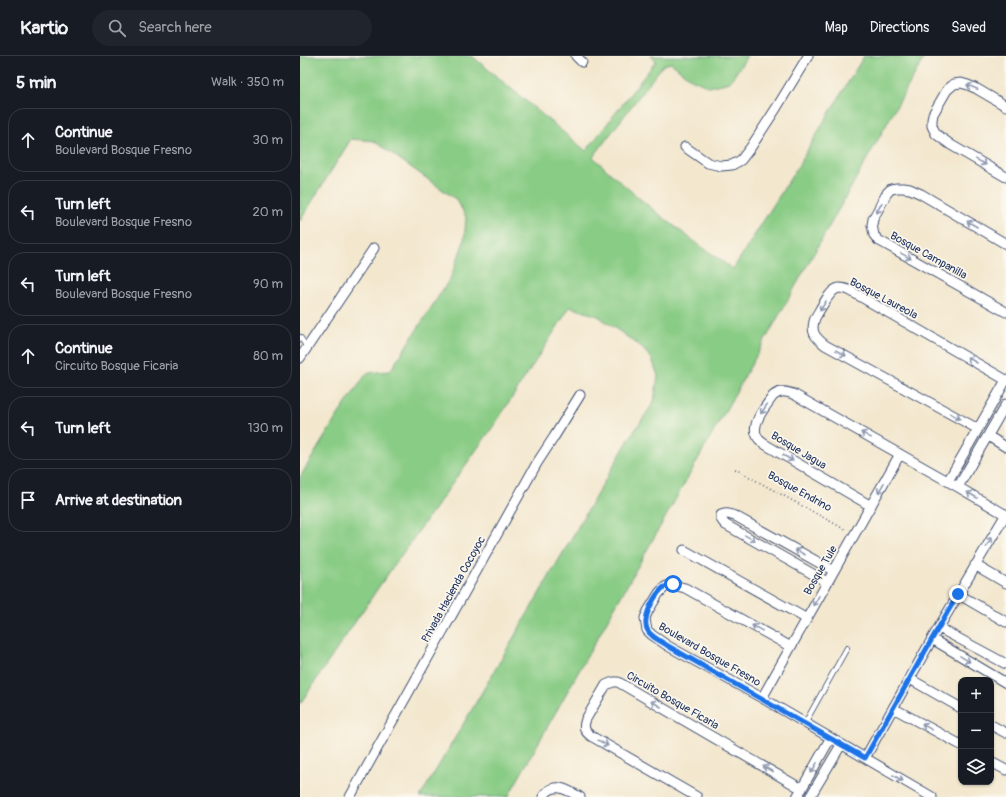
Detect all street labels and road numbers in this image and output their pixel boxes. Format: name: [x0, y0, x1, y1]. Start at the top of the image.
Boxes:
street label: Bosque Campanilla: [888, 229, 969, 282]
street label: Bosque Laureola: [848, 275, 920, 322]
street label: Bosque Jagua: [769, 429, 829, 472]
street label: Bosque Endrino: [766, 469, 834, 514]
street label: Privada Hacienda Cocoyoc: [419, 534, 488, 645]
street label: Bosque Tule: [801, 543, 840, 597]
street label: Boulevard Bosque Fresno: [656, 620, 763, 689]
street label: Circuito Bosque Ficaria: [624, 669, 721, 732]

